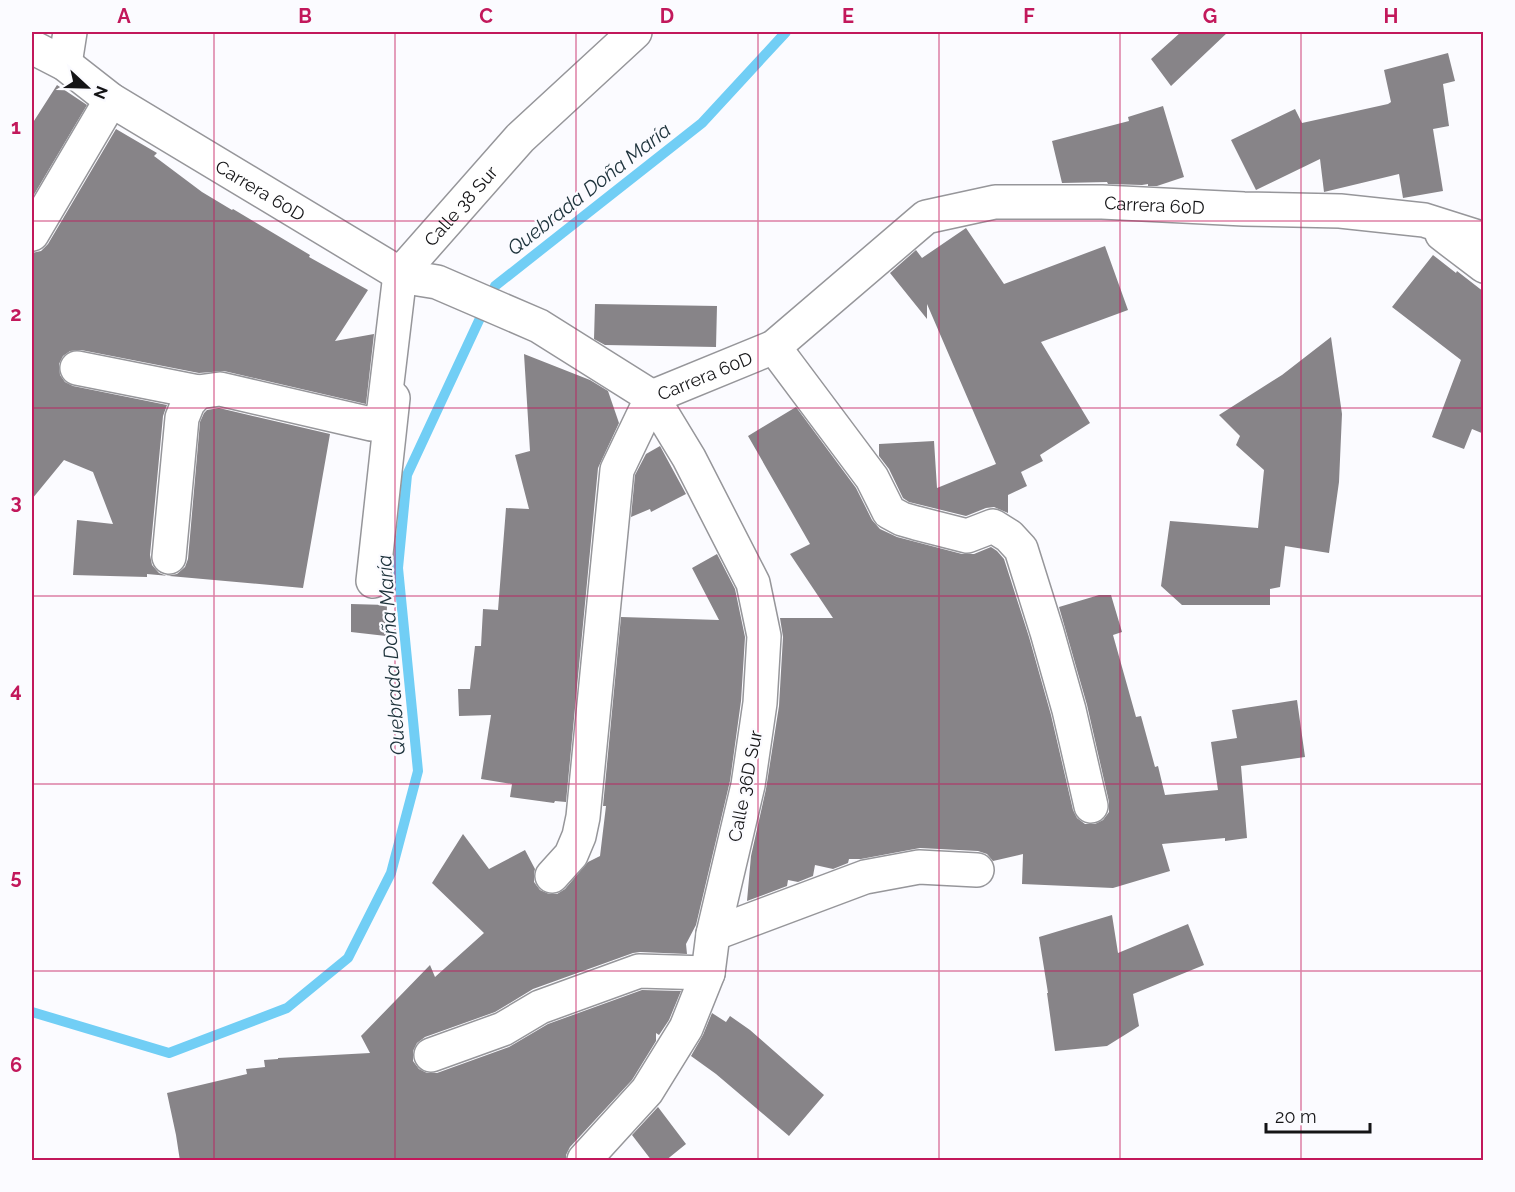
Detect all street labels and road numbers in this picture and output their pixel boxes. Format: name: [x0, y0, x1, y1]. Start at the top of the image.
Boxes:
street label: Carrera 60D: [212, 155, 309, 225]
street label: Calle 38 Sur: [419, 161, 502, 250]
street label: Carrera 60D: [1104, 192, 1205, 218]
street label: Carrera 60D: [654, 347, 755, 404]
street label: Calle 36D Sur: [724, 728, 766, 843]

